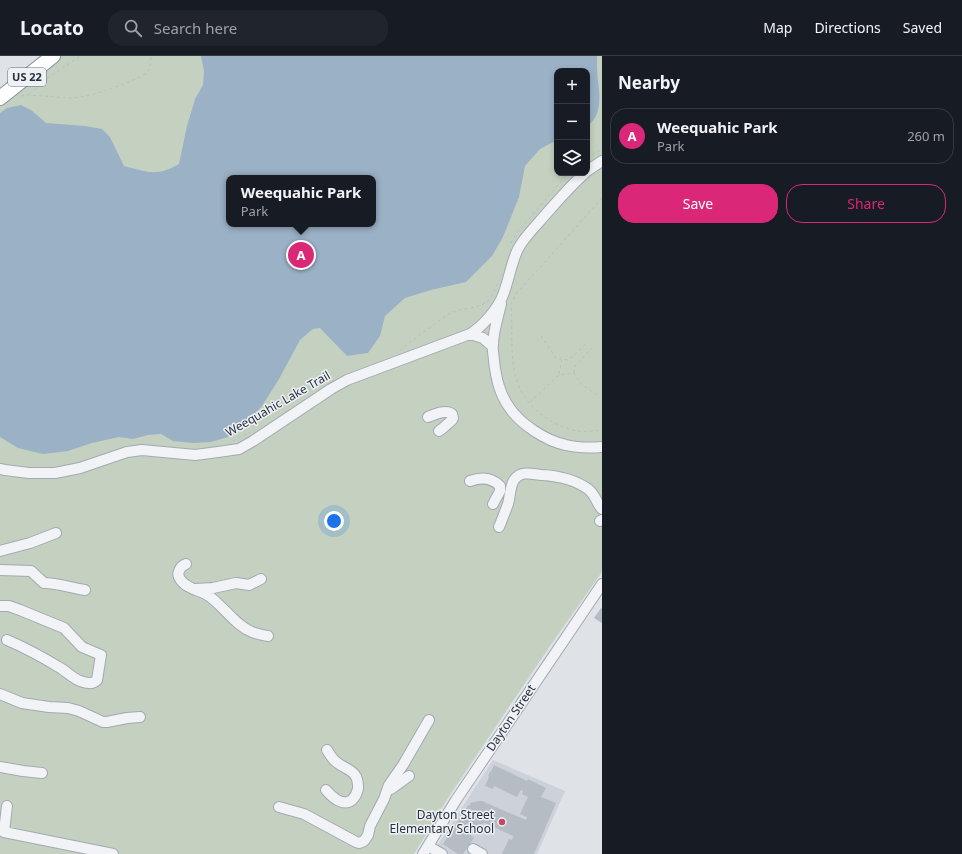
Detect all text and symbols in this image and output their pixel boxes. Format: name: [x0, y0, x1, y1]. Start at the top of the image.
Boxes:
search box: [108, 10, 388, 46]
text: Locato: [20, 15, 84, 41]
icon: search: [122, 17, 144, 39]
text: Search here: [154, 18, 237, 38]
text: Map: [763, 18, 792, 37]
text: Directions: [814, 18, 881, 37]
text: Saved: [903, 18, 942, 37]
road number: US 22: [8, 68, 46, 86]
map controls: [554, 68, 590, 176]
button: +: [554, 68, 590, 104]
text: Nearby: [618, 71, 680, 94]
button: −: [554, 104, 590, 140]
text: Weequahic Park: [657, 117, 778, 137]
text: A: [628, 127, 637, 145]
text: 260 m: [907, 127, 945, 145]
text: Park: [657, 137, 684, 155]
button: layers: [554, 140, 590, 176]
popup: [226, 175, 376, 227]
text: Weequahic Park: [241, 182, 361, 202]
button: Save: [618, 184, 778, 223]
button: Share: [786, 184, 946, 223]
text: Park: [241, 202, 268, 220]
pin: A: [288, 240, 314, 270]
street label: Weequahic Lake Trail: [222, 367, 333, 441]
your location: [324, 511, 344, 531]
street label: Dayton Street: [482, 680, 540, 754]
place label: Dayton Street Elementary School: [389, 806, 495, 837]
marker: Dayton Street Elementary School: [497, 817, 507, 827]

